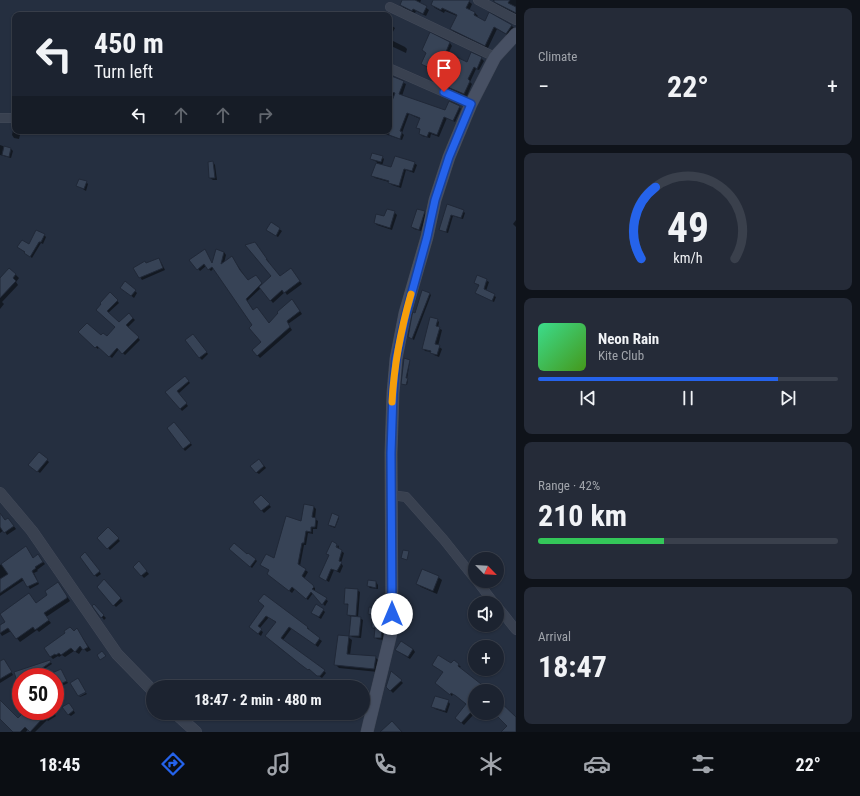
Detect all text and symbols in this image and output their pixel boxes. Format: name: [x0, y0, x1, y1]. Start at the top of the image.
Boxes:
text: 450 m: [94, 27, 164, 60]
icon: left: [28, 28, 80, 80]
text: Climate: [538, 49, 577, 64]
pin: [427, 51, 461, 92]
icon: arrive: [433, 57, 455, 79]
text: Turn left: [94, 61, 153, 82]
text: 22°: [667, 69, 709, 104]
text: −: [538, 74, 549, 99]
text: +: [827, 74, 838, 99]
icon: left: [128, 104, 150, 126]
icon: ahead: [170, 104, 192, 126]
icon: ahead: [212, 104, 234, 126]
icon: right: [254, 104, 276, 126]
text: 49: [667, 203, 709, 252]
text: km/h: [673, 250, 703, 266]
text: Neon Rain: [598, 330, 659, 348]
text: Kite Club: [598, 348, 644, 363]
icon: previous: [577, 387, 599, 409]
icon: pause: [677, 387, 699, 409]
icon: next: [777, 387, 799, 409]
text: Range · 42%: [538, 478, 600, 493]
text: 210 km: [538, 498, 627, 533]
north arrow: [468, 552, 504, 588]
map controls: [468, 552, 504, 720]
position arrow: [371, 593, 413, 635]
button: sound: [468, 596, 504, 632]
text: Arrival: [538, 629, 571, 644]
button: +: [468, 640, 504, 676]
text: 18:47: [538, 649, 607, 684]
speed limit sign: 50: [12, 668, 64, 720]
button: −: [468, 684, 504, 720]
text: 18:47 · 2 min · 480 m: [194, 691, 322, 709]
icon: directions: [159, 750, 187, 778]
icon: music: [265, 750, 293, 778]
icon: phone: [371, 750, 399, 778]
icon: climate: [477, 750, 505, 778]
icon: car: [583, 750, 611, 778]
icon: filters: [689, 750, 717, 778]
text: 18:45: [39, 754, 80, 775]
text: 22°: [796, 754, 821, 775]

